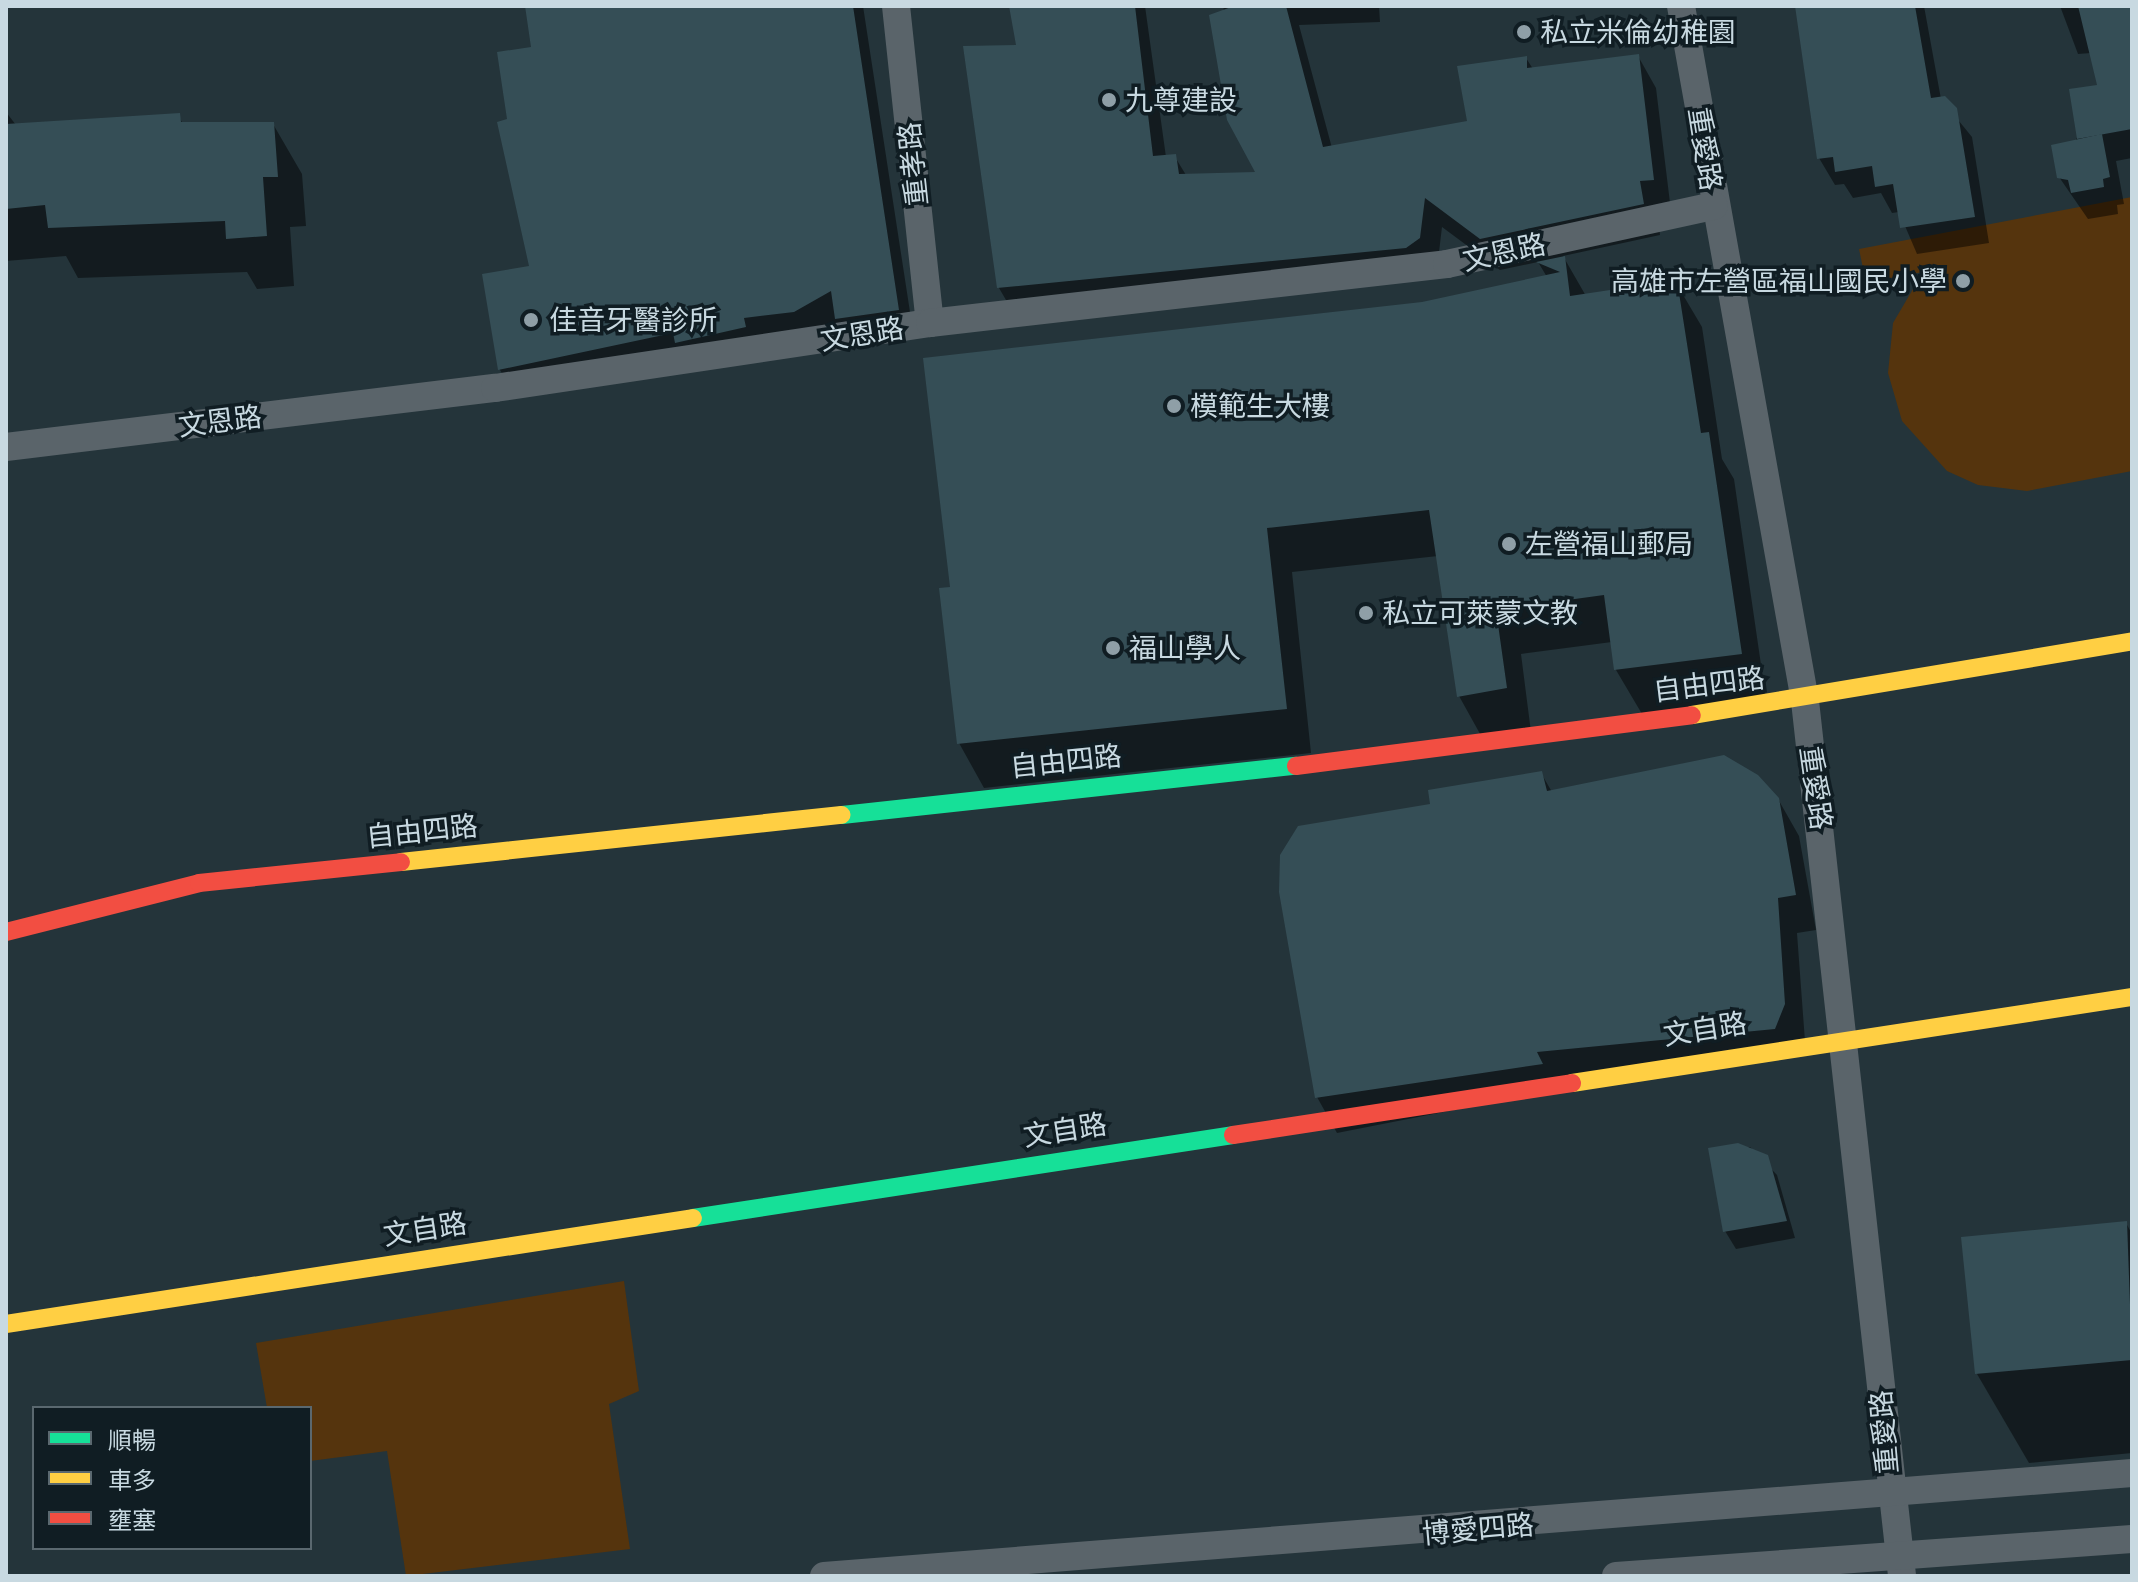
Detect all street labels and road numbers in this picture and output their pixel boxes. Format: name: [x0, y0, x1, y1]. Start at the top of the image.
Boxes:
street label: 重愛路: [1682, 105, 1728, 193]
street label: 重孝路: [892, 120, 934, 208]
street label: 文恩路: [1459, 227, 1549, 277]
street label: 文恩路: [818, 311, 906, 357]
street label: 文恩路: [176, 399, 264, 443]
street label: 自由四路: [1651, 661, 1767, 707]
street label: 自由四路: [1009, 738, 1123, 784]
street label: 重愛路: [1794, 744, 1838, 832]
street label: 自由四路: [365, 808, 479, 854]
street label: 文自路: [1661, 1006, 1749, 1052]
street label: 文自路: [1021, 1107, 1109, 1153]
street label: 文自路: [381, 1206, 469, 1252]
street label: 重愛路: [1864, 1389, 1904, 1475]
street label: 博愛四路: [1421, 1507, 1535, 1551]

